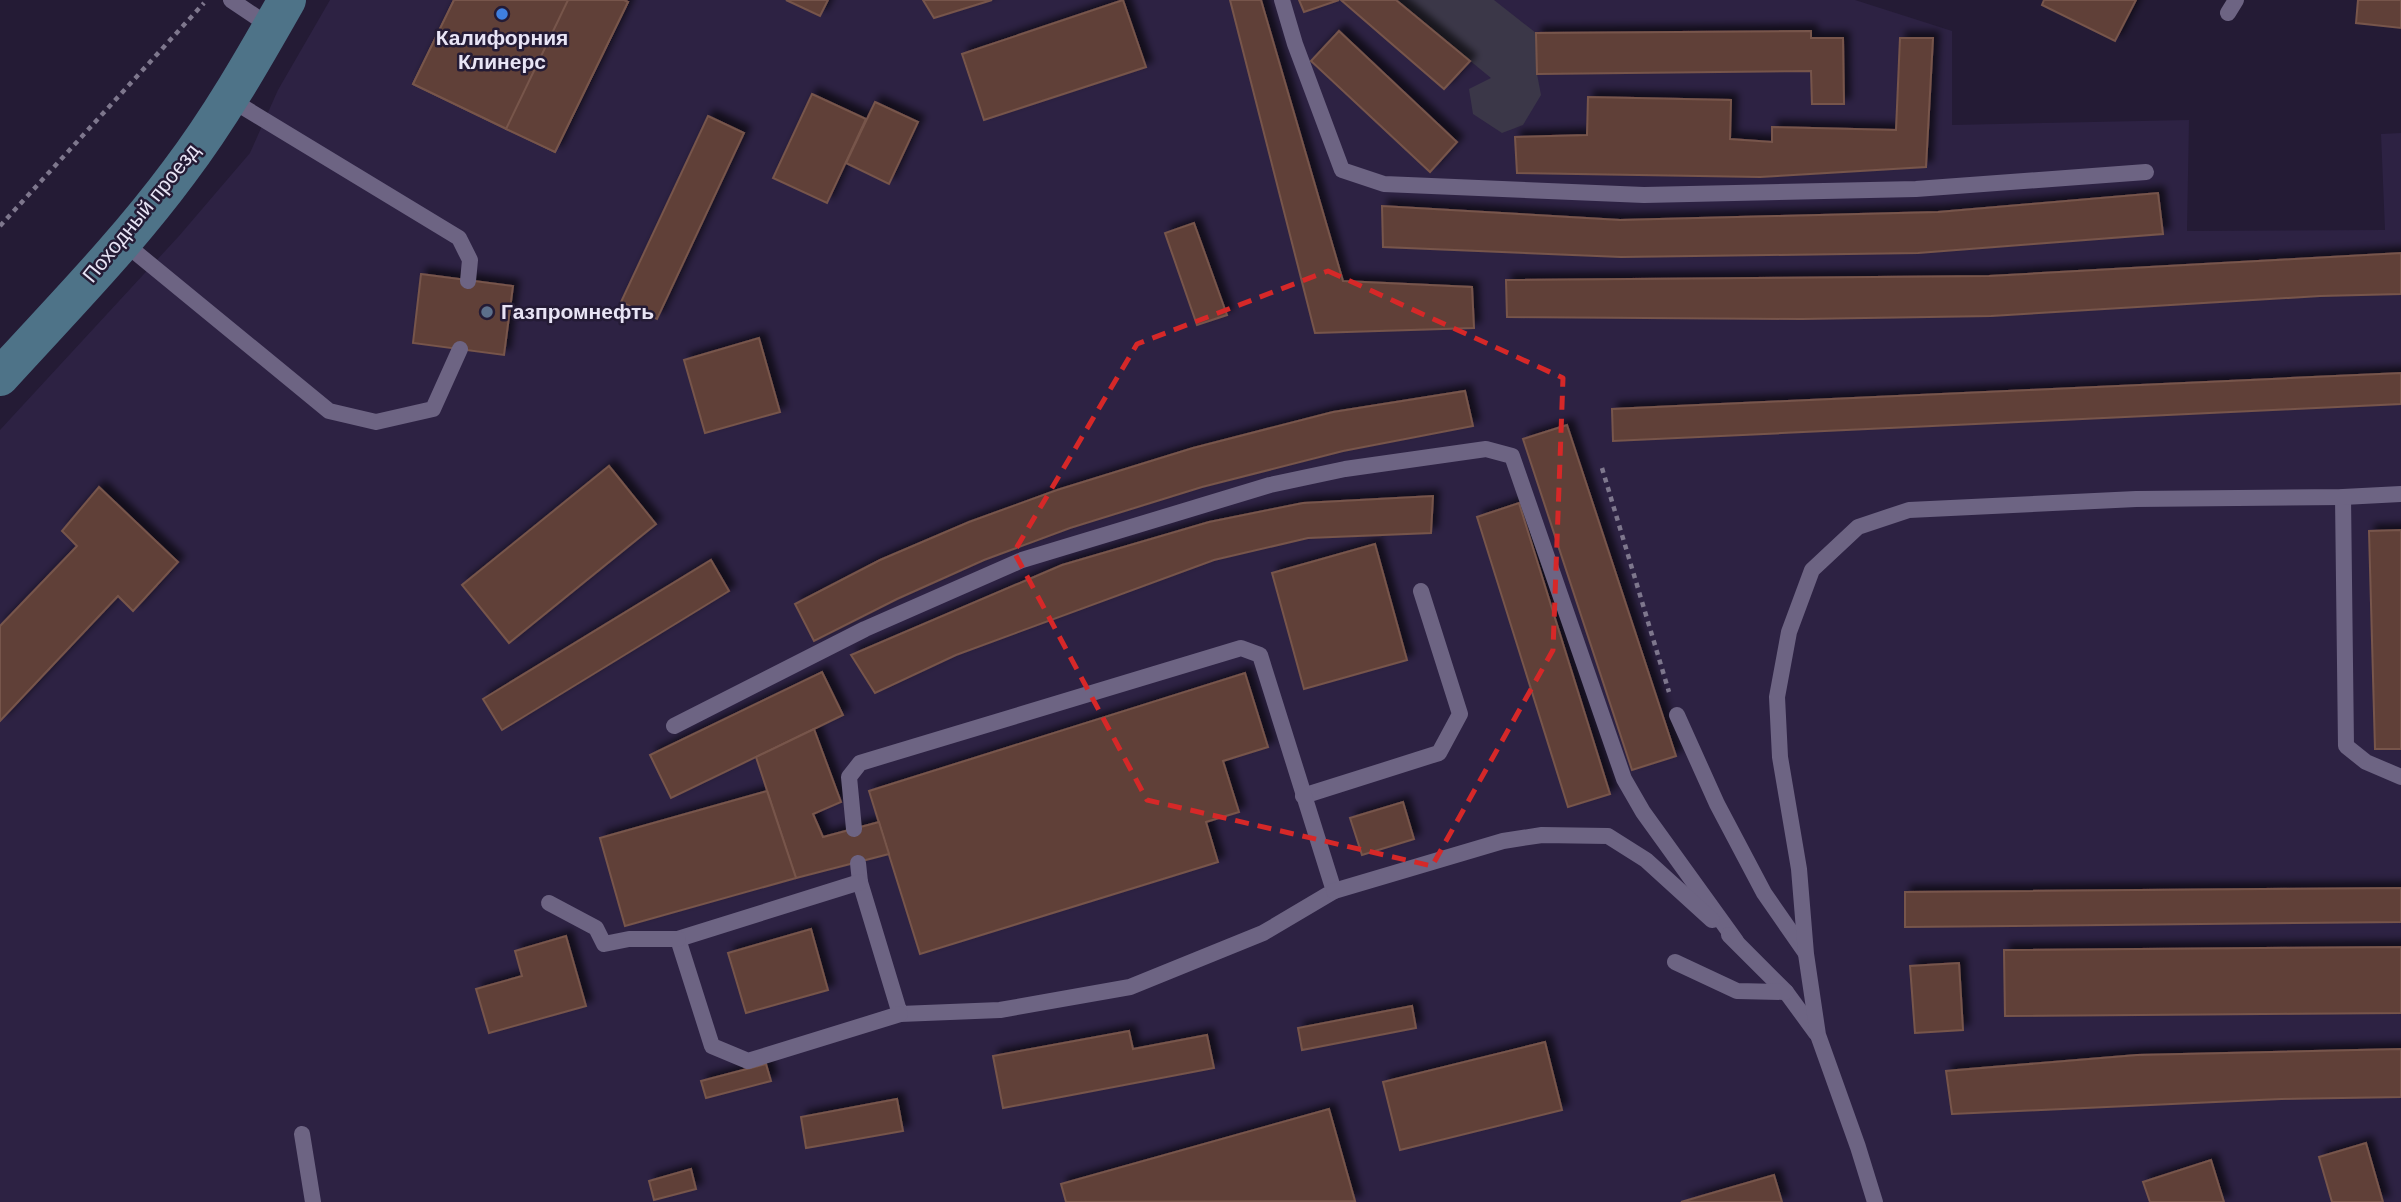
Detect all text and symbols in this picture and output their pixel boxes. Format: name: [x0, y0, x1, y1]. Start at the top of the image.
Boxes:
marker: Калифорния Клинерс: [494, 6, 510, 22]
place label: Калифорния Клинерс: [436, 24, 568, 76]
street label: Походный проезд: [76, 137, 206, 289]
place label: Газпромнефть: [501, 298, 654, 326]
marker: Газпромнефть: [479, 304, 495, 320]

